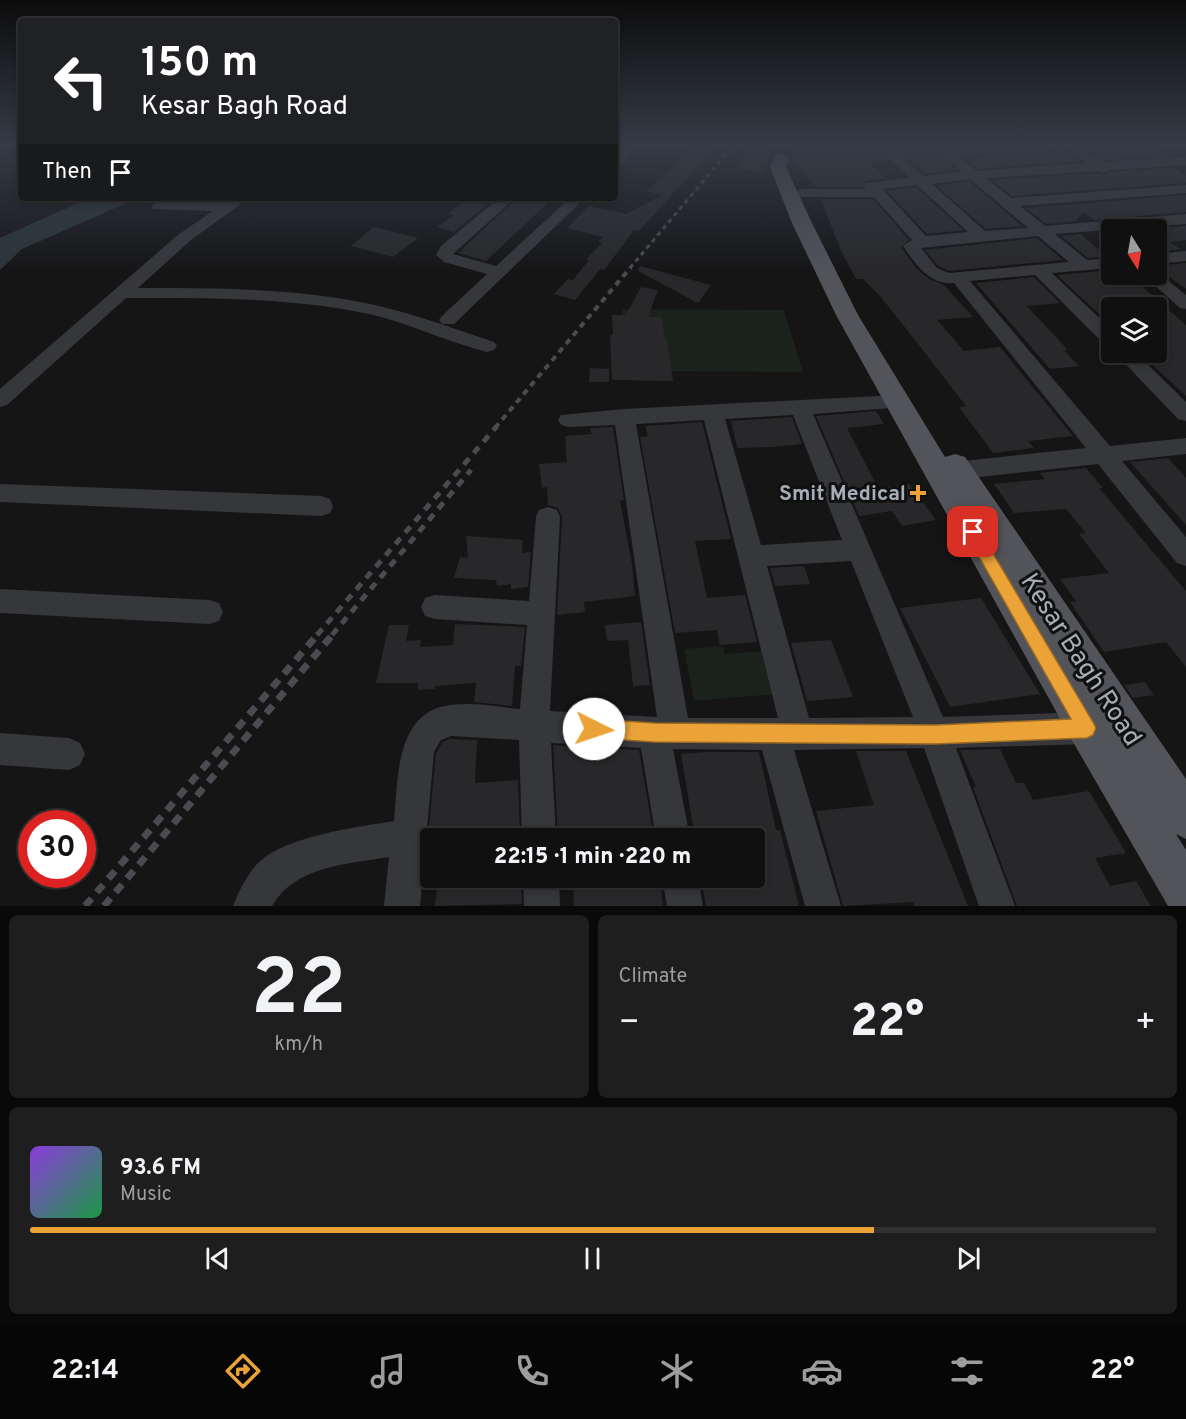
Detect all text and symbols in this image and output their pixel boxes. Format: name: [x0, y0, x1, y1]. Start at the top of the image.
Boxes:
text: 150 m: [141, 38, 258, 91]
icon: left: [42, 42, 120, 120]
text: Kesar Bagh Road: [141, 90, 348, 124]
icon: arrive: [104, 156, 137, 189]
text: Then: [42, 159, 92, 186]
north arrow: [1101, 219, 1167, 285]
map controls: [1101, 219, 1167, 363]
button: layers: [1101, 297, 1167, 363]
place label: Smit Medical: [779, 481, 906, 508]
marker: Smit Medical: [911, 486, 925, 500]
pin: [947, 506, 998, 557]
icon: arrive: [956, 515, 989, 548]
street label: Kesar Bagh Road: [1012, 568, 1148, 753]
position arrow: [562, 697, 626, 761]
speed limit sign: 30: [18, 810, 96, 888]
text: 22:15 · 1 min · 220 m: [494, 844, 691, 871]
text: 22: [251, 943, 346, 1042]
text: Climate: [619, 964, 687, 990]
text: 22°: [850, 995, 924, 1052]
text: −: [619, 1003, 640, 1045]
text: +: [1135, 1003, 1156, 1045]
text: km/h: [274, 1032, 323, 1058]
text: 93.6 FM: [120, 1155, 201, 1182]
text: Music: [120, 1182, 172, 1208]
icon: previous: [201, 1242, 234, 1275]
icon: pause: [576, 1242, 609, 1275]
icon: next: [952, 1242, 985, 1275]
icon: directions: [222, 1350, 264, 1392]
icon: music: [367, 1350, 409, 1392]
icon: phone: [511, 1350, 553, 1392]
icon: climate: [656, 1350, 698, 1392]
icon: car: [801, 1350, 843, 1392]
icon: filters: [946, 1350, 988, 1392]
text: 22:14: [51, 1354, 119, 1388]
text: 22°: [1090, 1354, 1135, 1388]

